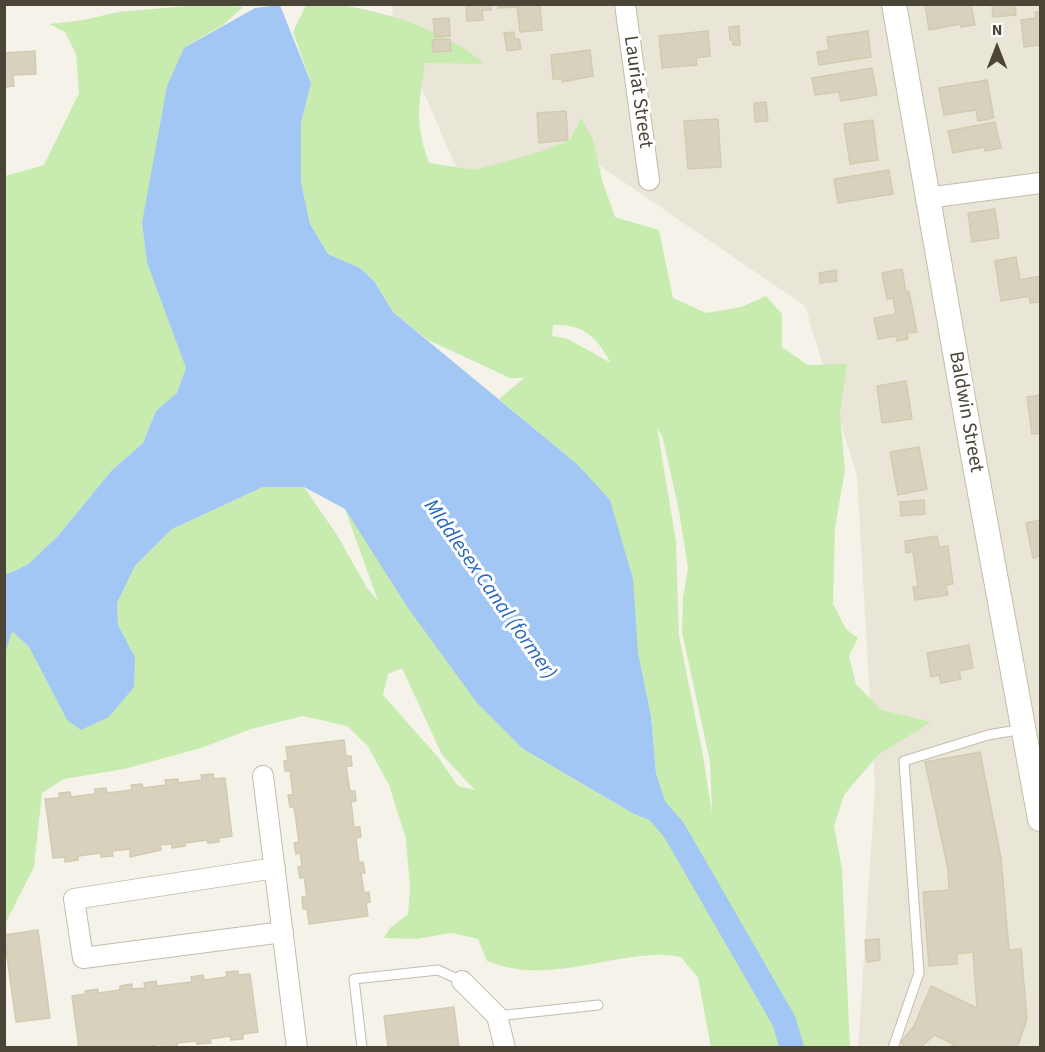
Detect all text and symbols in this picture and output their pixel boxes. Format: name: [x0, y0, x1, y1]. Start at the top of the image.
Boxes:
north arrow: [967, 18, 1027, 78]
text: N: [992, 19, 1002, 41]
street label: Lauriat Street: [617, 34, 657, 150]
street label: Baldwin Street: [943, 350, 987, 474]
water label: MIddlesex Canal (former): [417, 495, 561, 685]

